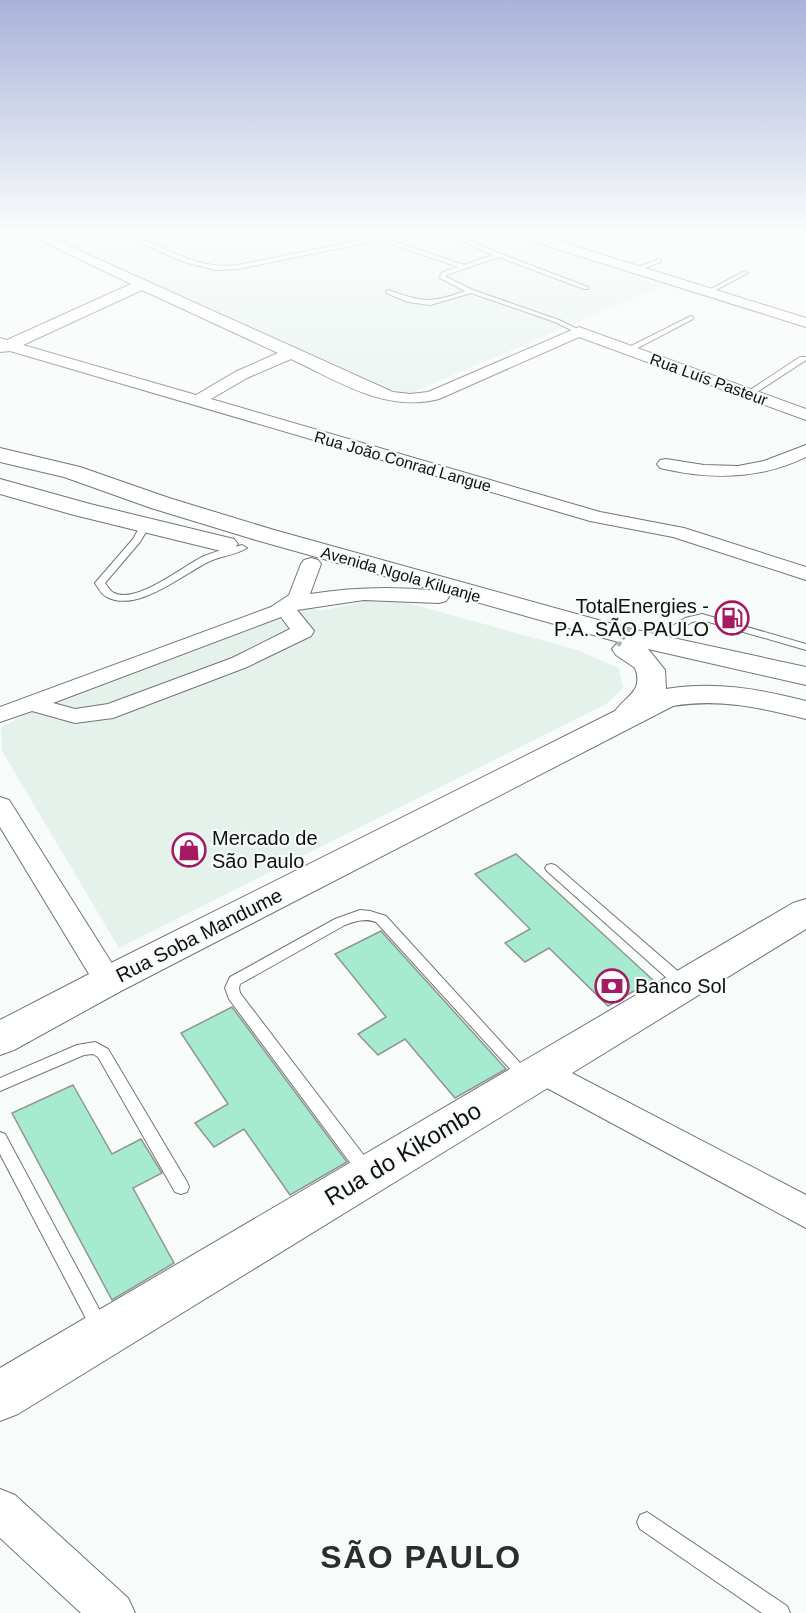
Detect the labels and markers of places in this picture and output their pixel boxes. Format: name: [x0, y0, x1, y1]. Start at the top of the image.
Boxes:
place label: TotalEnergies - P.A. SÃO PAULO: [554, 595, 709, 640]
fuel station icon: TotalEnergies - P.A. SÃO PAULO: [714, 600, 750, 636]
place label: Mercado de São Paulo: [212, 827, 318, 872]
shop icon: Mercado de São Paulo: [171, 832, 207, 868]
bank icon: Banco Sol: [594, 968, 630, 1004]
place label: Banco Sol: [635, 975, 726, 997]

